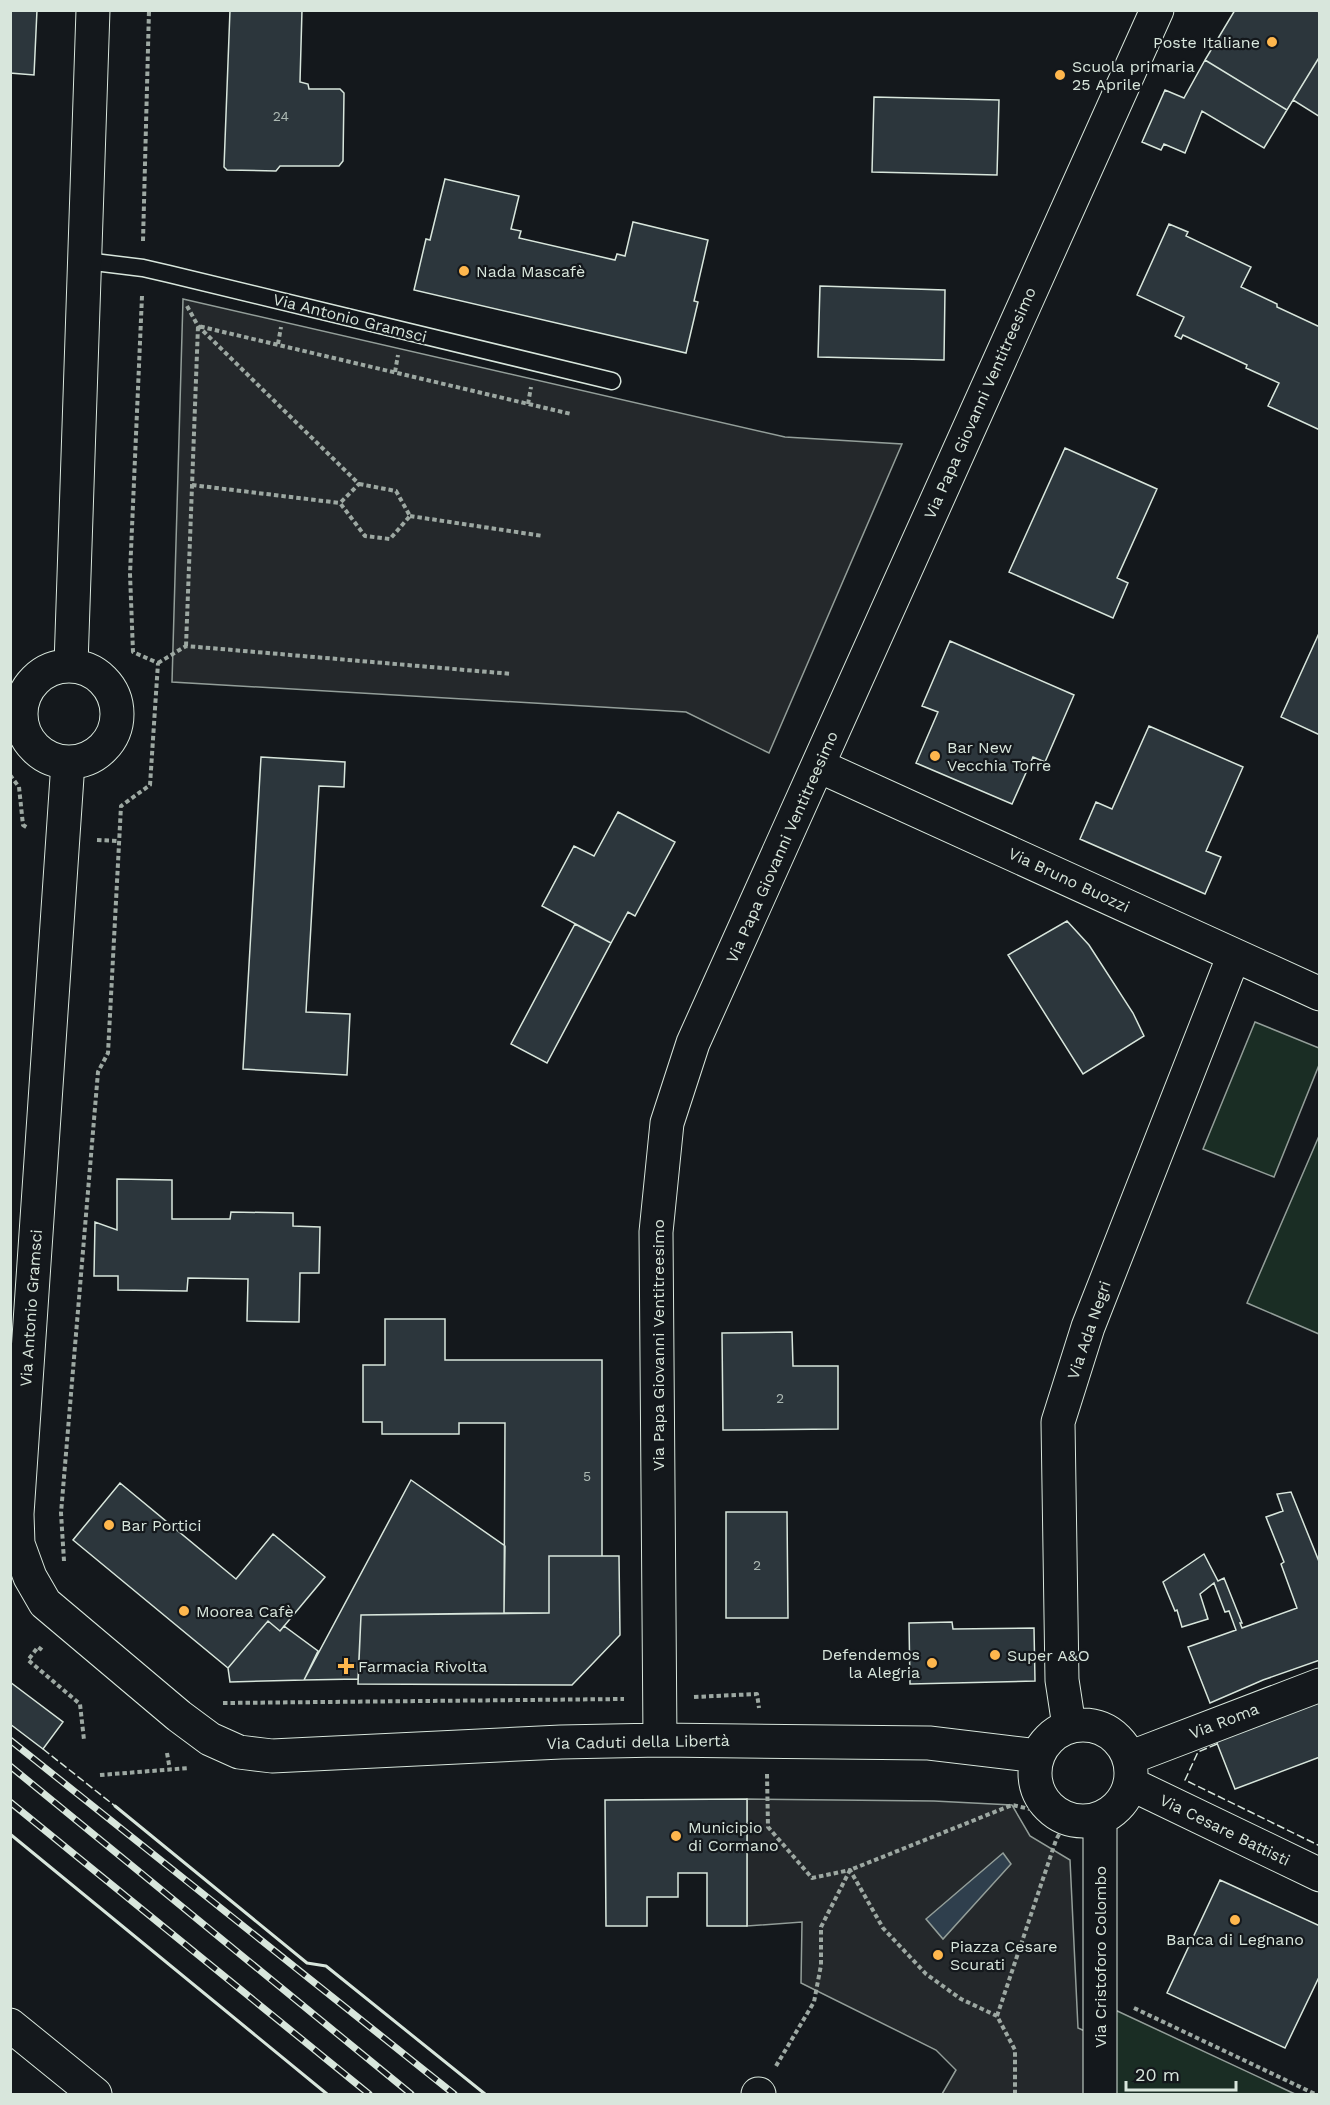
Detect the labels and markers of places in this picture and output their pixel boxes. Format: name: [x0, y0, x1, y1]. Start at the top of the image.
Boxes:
place label: Poste Italiane: [1153, 33, 1260, 52]
marker: Poste Italiane: [1265, 35, 1279, 49]
place label: Scuola primaria 25 Aprile: [1072, 57, 1195, 94]
marker: Scuola primaria 25 Aprile: [1053, 68, 1067, 82]
place label: Nada Mascafè: [476, 262, 585, 281]
marker: Nada Mascafè: [457, 264, 471, 278]
place label: Bar New Vecchia Torre: [947, 738, 1051, 775]
marker: Bar New Vecchia Torre: [928, 749, 942, 763]
place label: Bar Portici: [121, 1516, 202, 1535]
marker: Bar Portici: [102, 1518, 116, 1532]
place label: Moorea Cafè: [196, 1602, 294, 1621]
marker: Moorea Cafè: [177, 1604, 191, 1618]
place label: Defendemos la Alegria: [822, 1645, 920, 1682]
place label: Super A&O: [1007, 1646, 1090, 1665]
marker: Super A&O: [988, 1648, 1002, 1662]
marker: Defendemos la Alegria: [925, 1656, 939, 1670]
place label: Farmacia Rivolta: [358, 1657, 487, 1676]
marker: Farmacia Rivolta: [339, 1659, 353, 1673]
place label: Municipio di Cormano: [688, 1818, 779, 1855]
marker: Municipio di Cormano: [669, 1829, 683, 1843]
marker: Banca di Legnano: [1228, 1913, 1242, 1927]
place label: Banca di Legnano: [1166, 1930, 1304, 1949]
place label: Piazza Cesare Scurati: [950, 1937, 1058, 1974]
marker: Piazza Cesare Scurati: [931, 1948, 945, 1962]

